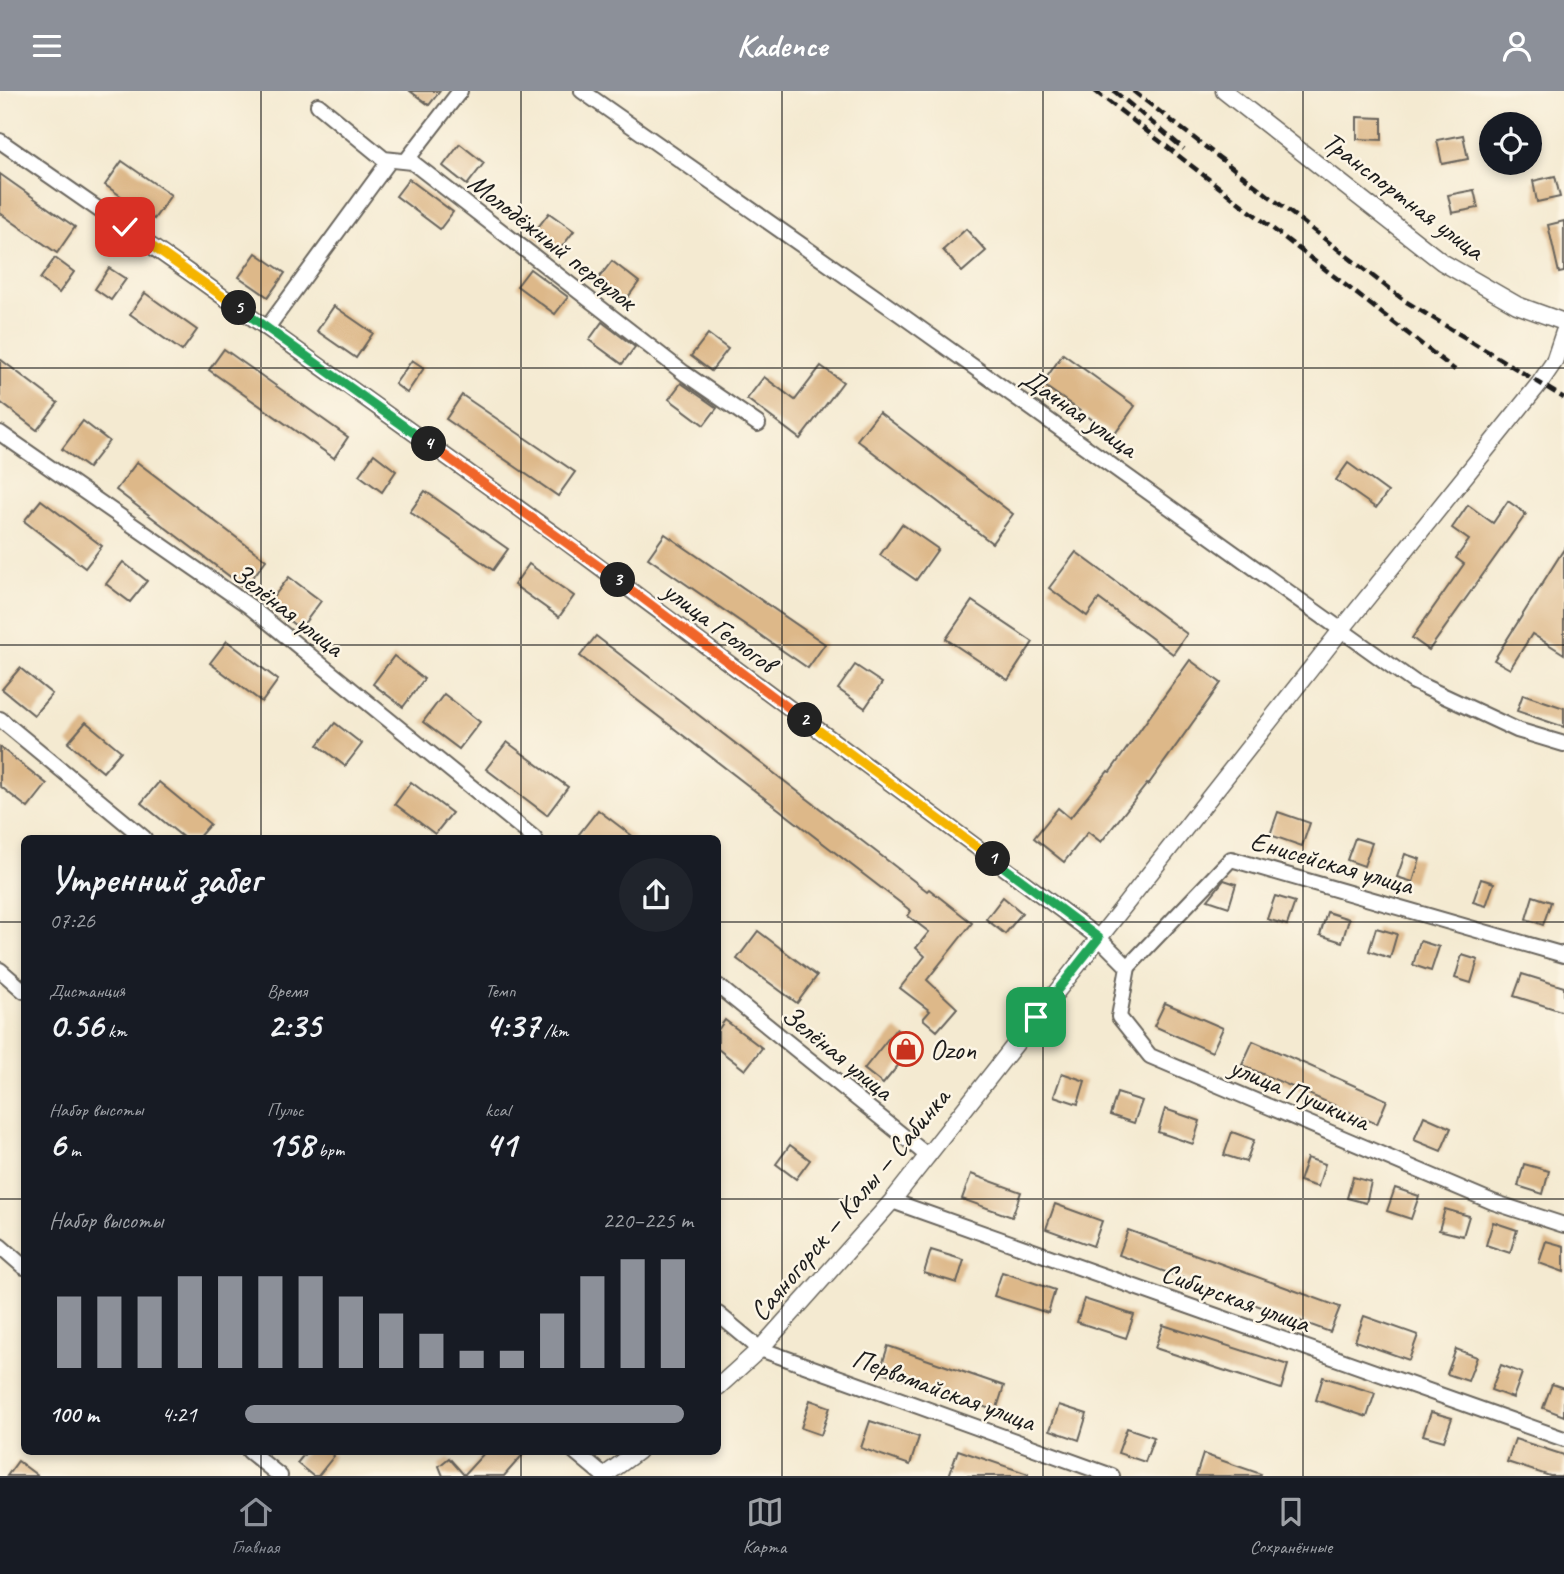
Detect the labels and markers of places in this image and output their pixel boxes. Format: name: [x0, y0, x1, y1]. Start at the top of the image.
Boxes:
pin: [95, 197, 155, 257]
pin: 5: [222, 291, 256, 325]
pin: 4: [412, 427, 446, 461]
pin: 3: [600, 563, 636, 597]
pin: 2: [788, 703, 822, 737]
pin: 1: [976, 841, 1010, 877]
pin: [1006, 987, 1066, 1047]
shop icon: Ozon: [887, 1030, 925, 1068]
place label: Ozon: [930, 1032, 976, 1067]

